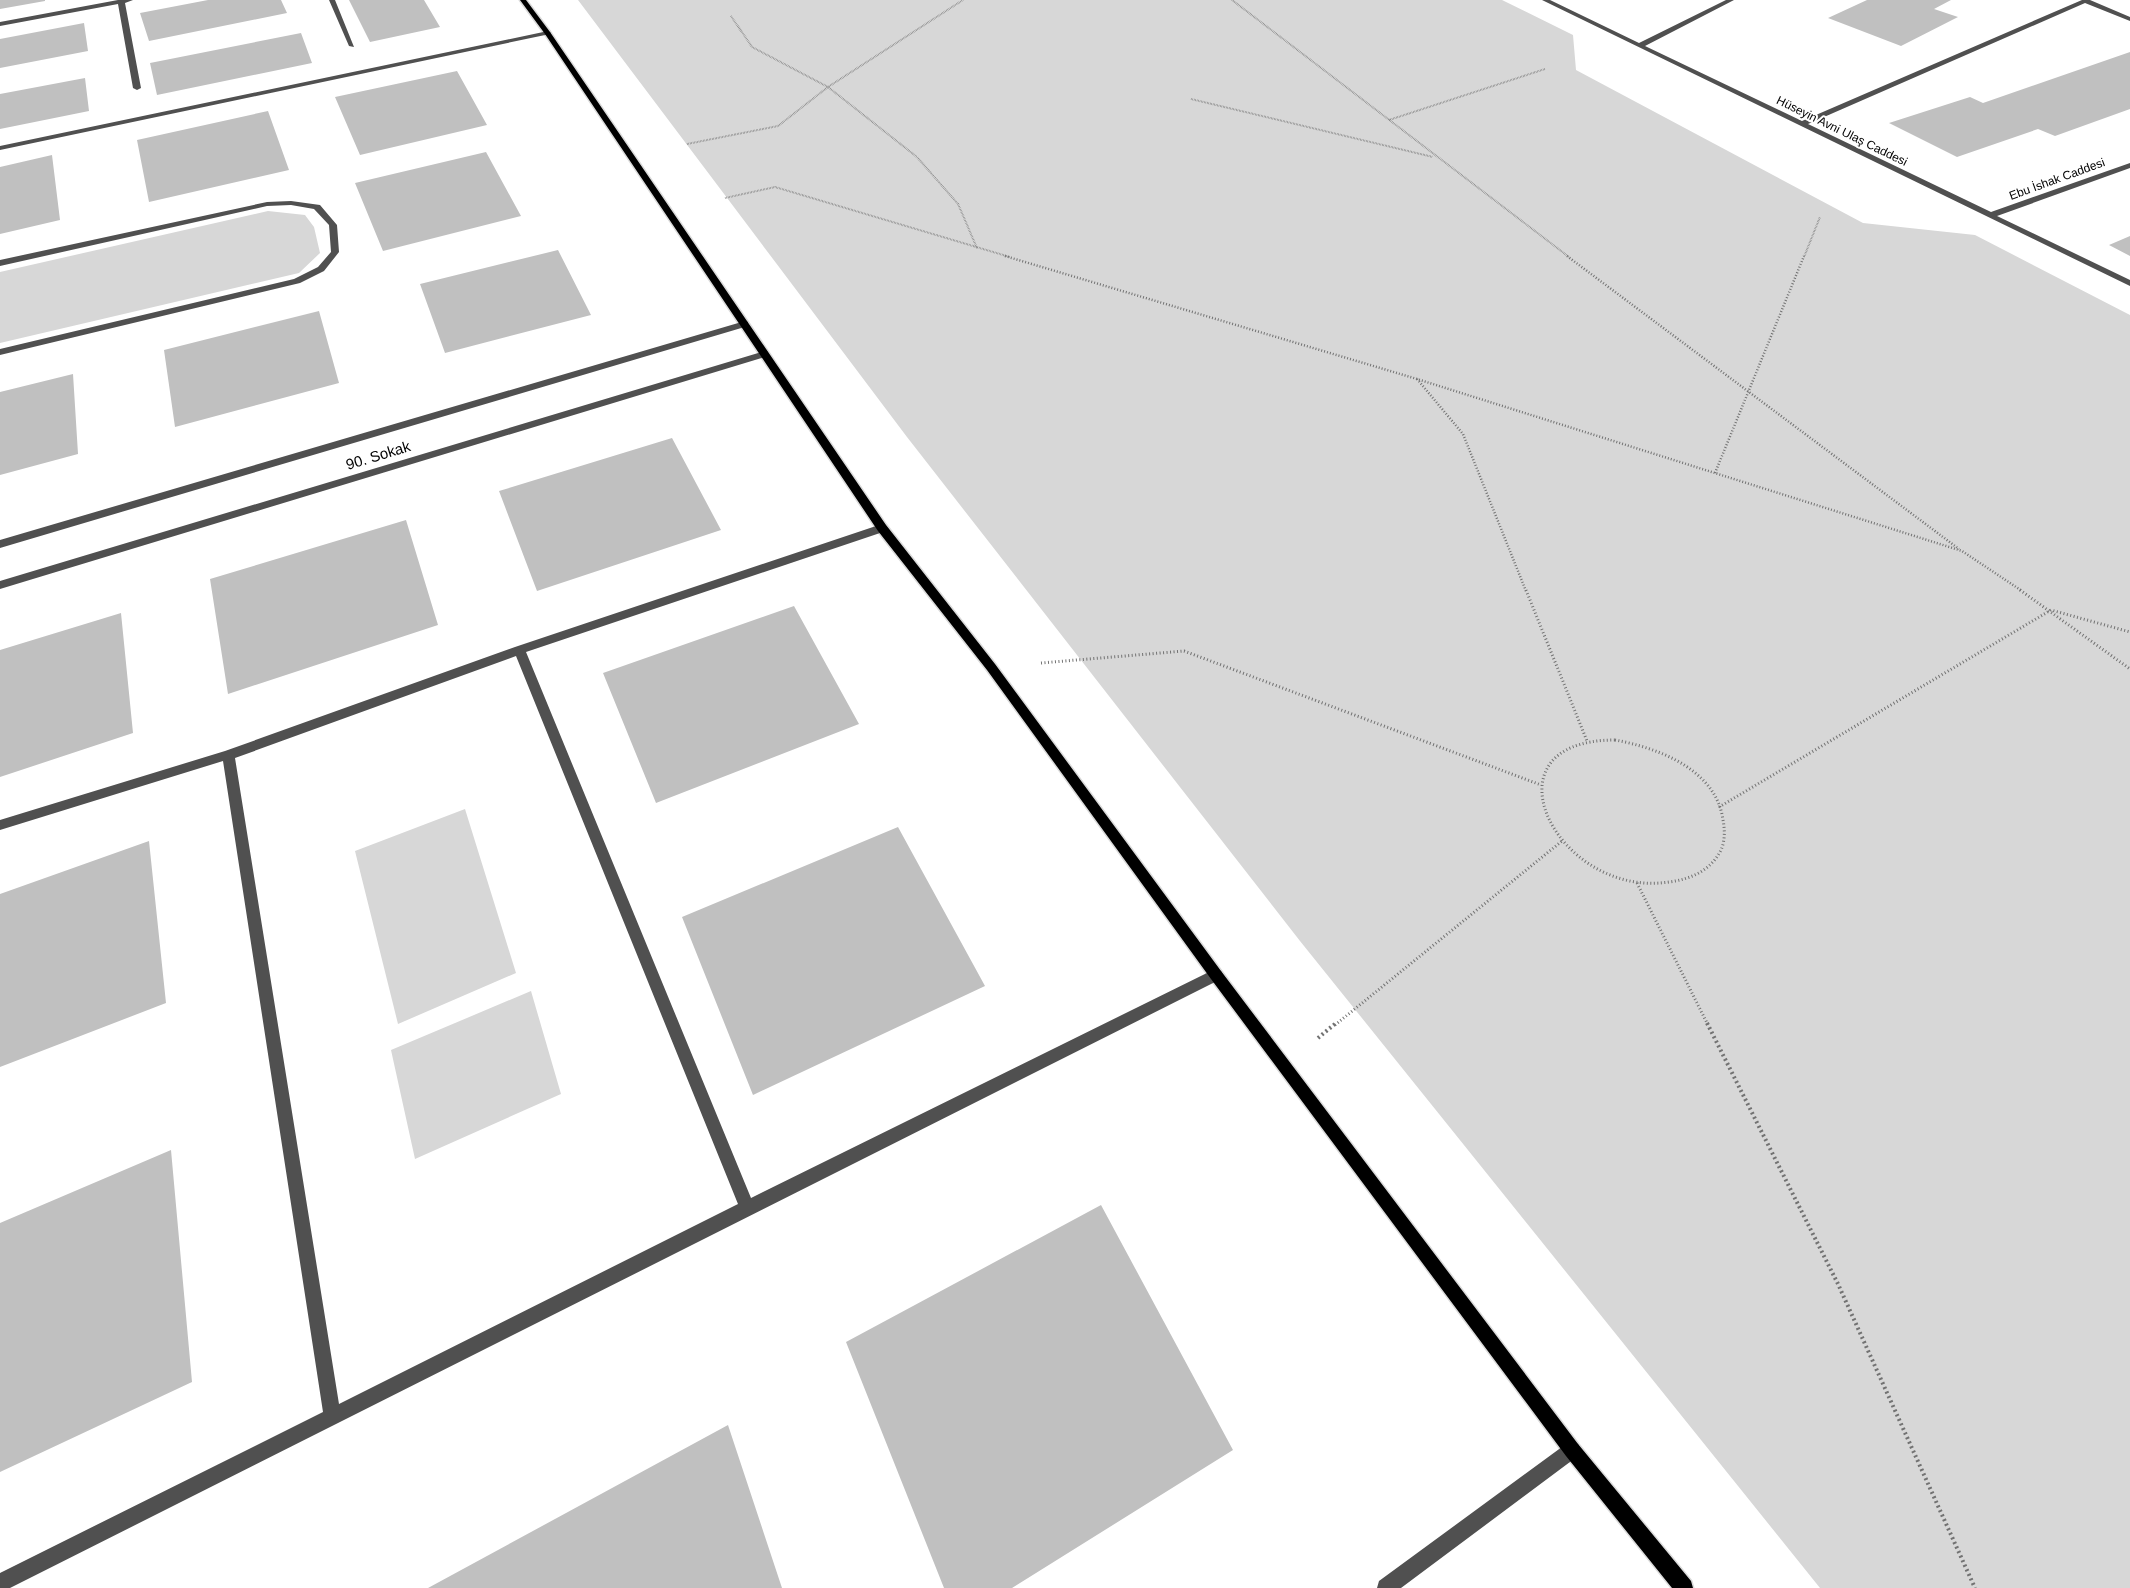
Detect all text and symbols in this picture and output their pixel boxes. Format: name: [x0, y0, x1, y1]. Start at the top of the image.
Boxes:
street label: Hüseyin Avni Ulaş Caddesi: [1774, 93, 1910, 169]
street label: Ebu İshak Caddesi: [2007, 155, 2107, 203]
street label: 90. Sokak: [344, 437, 413, 473]

